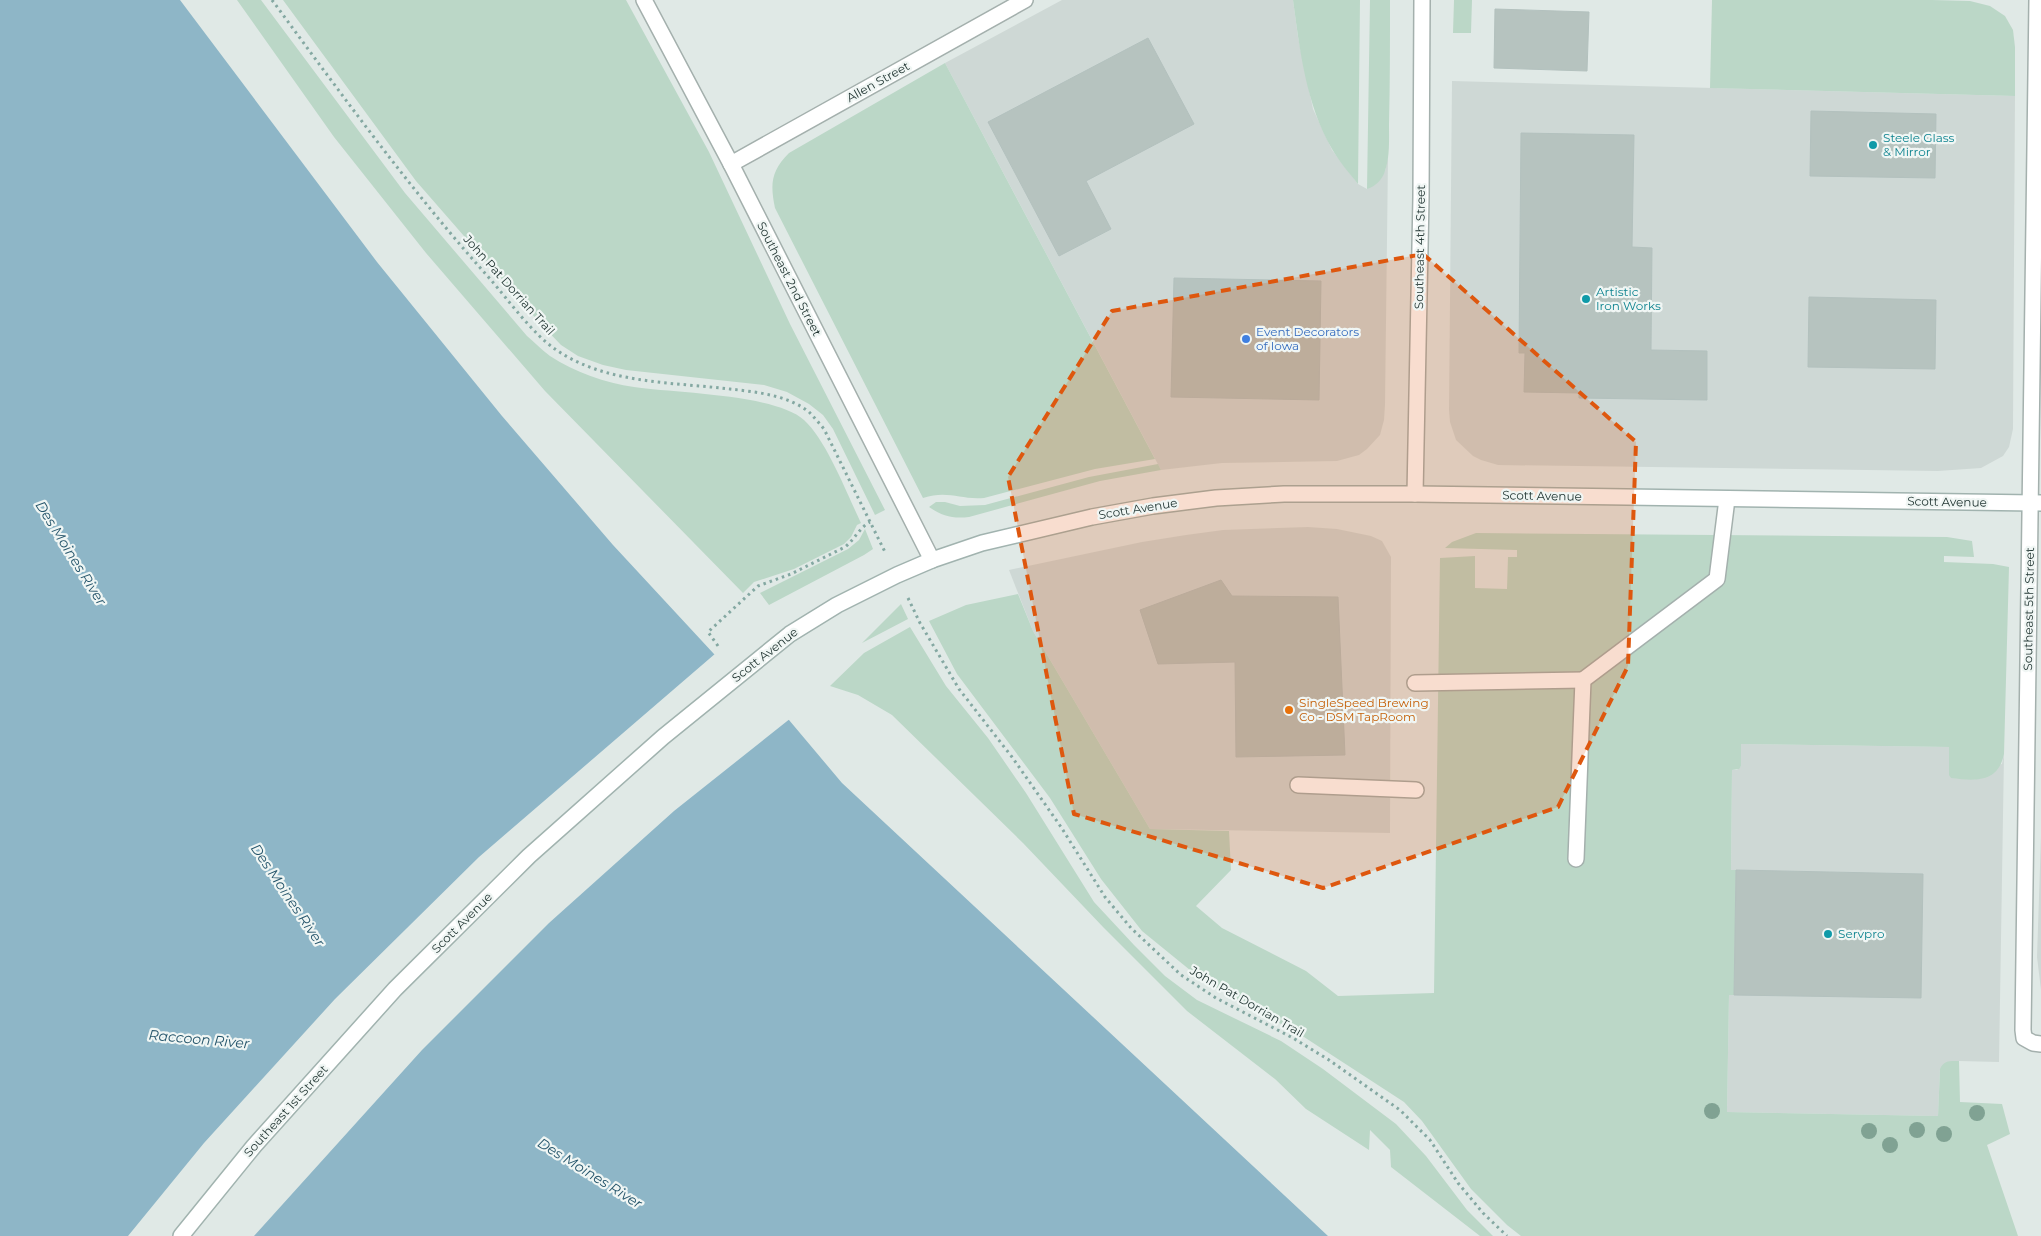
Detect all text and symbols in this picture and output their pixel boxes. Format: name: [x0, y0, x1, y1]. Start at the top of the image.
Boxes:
street label: Allen Street: [844, 58, 912, 105]
place label: Steele Glass & Mirror: [1883, 130, 1955, 159]
marker: Steele Glass & Mirror: [1867, 139, 1879, 151]
street label: Southeast 4th Street: [1411, 185, 1428, 309]
street label: Southeast 2nd Street: [754, 219, 825, 339]
street label: John Pat Dorrian Trail: [460, 231, 558, 338]
place label: Artistic Iron Works: [1596, 284, 1661, 313]
marker: Artistic Iron Works: [1580, 293, 1592, 305]
place label: Event Decorators of Iowa: [1256, 324, 1359, 353]
marker: Event Decorators of Iowa: [1240, 333, 1252, 345]
street label: Scott Avenue: [1502, 487, 1582, 504]
street label: Scott Avenue: [1907, 493, 1987, 510]
street label: Scott Avenue: [1097, 495, 1178, 522]
water label: Des Moines River: [32, 497, 111, 609]
street label: Southeast 5th Street: [2020, 547, 2037, 671]
street label: Scott Avenue: [729, 624, 801, 685]
place label: SingleSpeed Brewing Co - DSM TapRoom: [1299, 695, 1429, 724]
marker: SingleSpeed Brewing Co - DSM TapRoom: [1283, 704, 1295, 716]
water label: Des Moines River: [247, 840, 329, 950]
street label: Scott Avenue: [428, 889, 495, 956]
place label: Servpro: [1838, 926, 1884, 941]
marker: Servpro: [1822, 928, 1834, 940]
street label: John Pat Dorrian Trail: [1187, 962, 1307, 1040]
water label: Raccoon River: [148, 1026, 251, 1052]
street label: Southeast 1st Street: [240, 1062, 331, 1160]
water label: Des Moines River: [534, 1134, 646, 1213]

